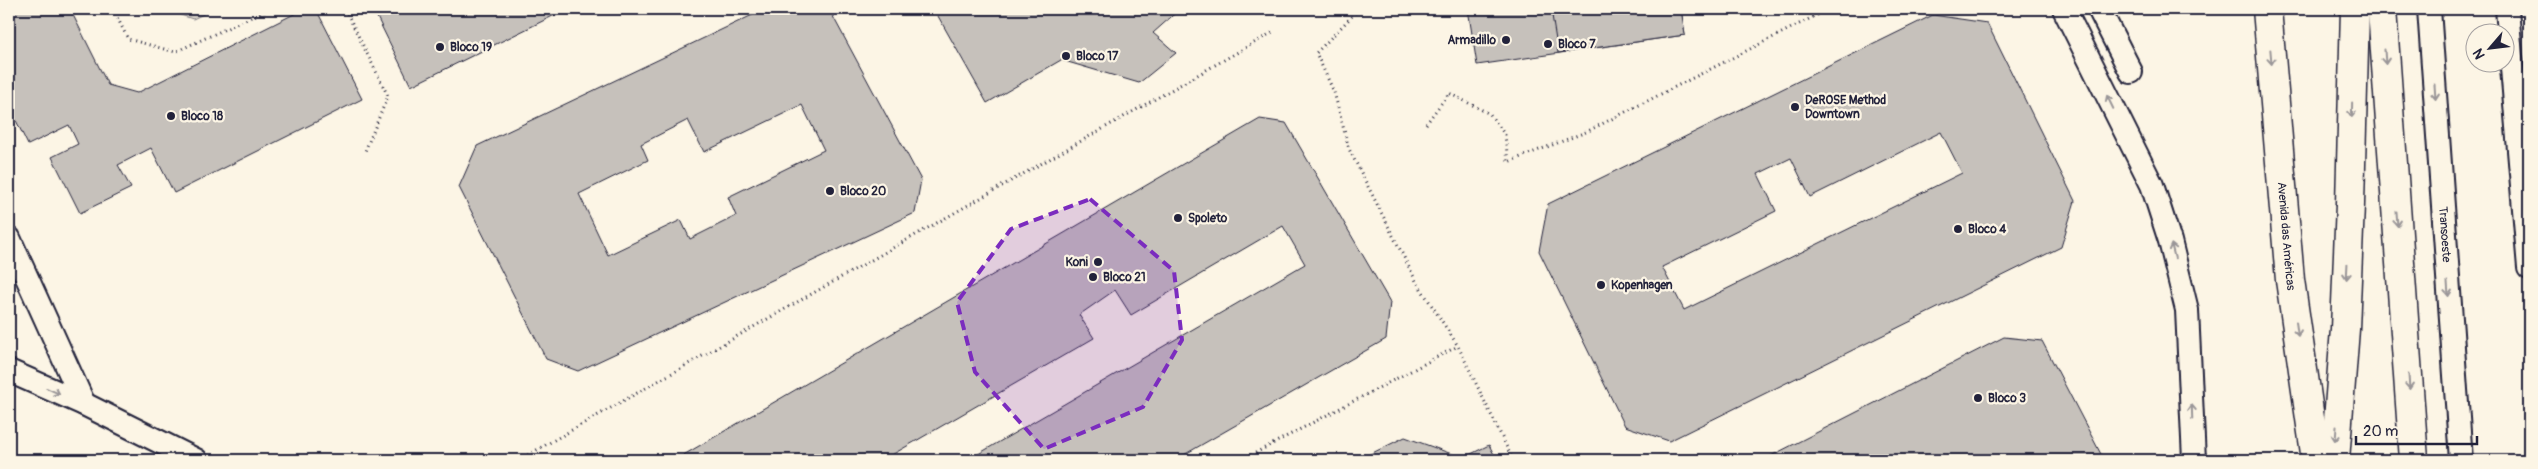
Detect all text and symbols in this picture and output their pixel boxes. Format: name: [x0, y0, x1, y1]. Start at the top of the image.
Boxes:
north arrow: [2466, 22, 2516, 72]
place label: Armadillo: [1448, 33, 1497, 48]
marker: Armadillo: [1500, 34, 1512, 46]
place label: Bloco 7: [1558, 37, 1596, 52]
marker: Bloco 7: [1542, 38, 1554, 50]
place label: Bloco 19: [450, 40, 492, 55]
marker: Bloco 19: [434, 41, 446, 53]
text: N: [2469, 46, 2489, 62]
place label: Bloco 17: [1076, 49, 1119, 64]
one-way arrow: [2266, 49, 2276, 65]
one-way arrow: [2380, 49, 2390, 65]
marker: Bloco 17: [1060, 50, 1072, 62]
one-way arrow: [2430, 84, 2439, 100]
place label: DeROSE Method Downtown: [1805, 93, 1886, 122]
one-way arrow: [2105, 94, 2115, 109]
marker: DeROSE Method Downtown: [1789, 101, 1801, 113]
one-way arrow: [2347, 102, 2357, 118]
place label: Bloco 18: [181, 109, 223, 124]
marker: Bloco 18: [165, 110, 177, 122]
street label: Avenida das Américas: [2274, 181, 2299, 292]
place label: Bloco 20: [840, 184, 886, 199]
marker: Bloco 20: [824, 185, 836, 197]
street label: Transoeste: [2435, 206, 2454, 263]
place label: Spoleto: [1188, 211, 1228, 226]
one-way arrow: [2392, 211, 2402, 227]
marker: Spoleto: [1172, 212, 1184, 224]
place label: Bloco 4: [1968, 222, 2006, 237]
marker: Bloco 4: [1952, 223, 1964, 235]
one-way arrow: [2168, 243, 2177, 259]
place label: Koni: [1066, 255, 1088, 270]
marker: Koni: [1092, 256, 1104, 268]
one-way arrow: [2343, 264, 2352, 280]
place label: Bloco 21: [1103, 270, 1146, 285]
marker: Bloco 21: [1087, 271, 1099, 283]
place label: Kopenhagen: [1611, 278, 1673, 293]
marker: Kopenhagen: [1595, 279, 1607, 291]
one-way arrow: [2443, 281, 2452, 297]
one-way arrow: [2293, 320, 2303, 336]
one-way arrow: [2404, 373, 2413, 389]
one-way arrow: [45, 386, 60, 396]
place label: Bloco 3: [1988, 391, 2026, 406]
marker: Bloco 3: [1972, 392, 1984, 404]
one-way arrow: [2187, 404, 2196, 420]
scale bar: [2356, 414, 2477, 446]
text: 20 m: [2363, 422, 2398, 441]
one-way arrow: [2332, 426, 2341, 442]

